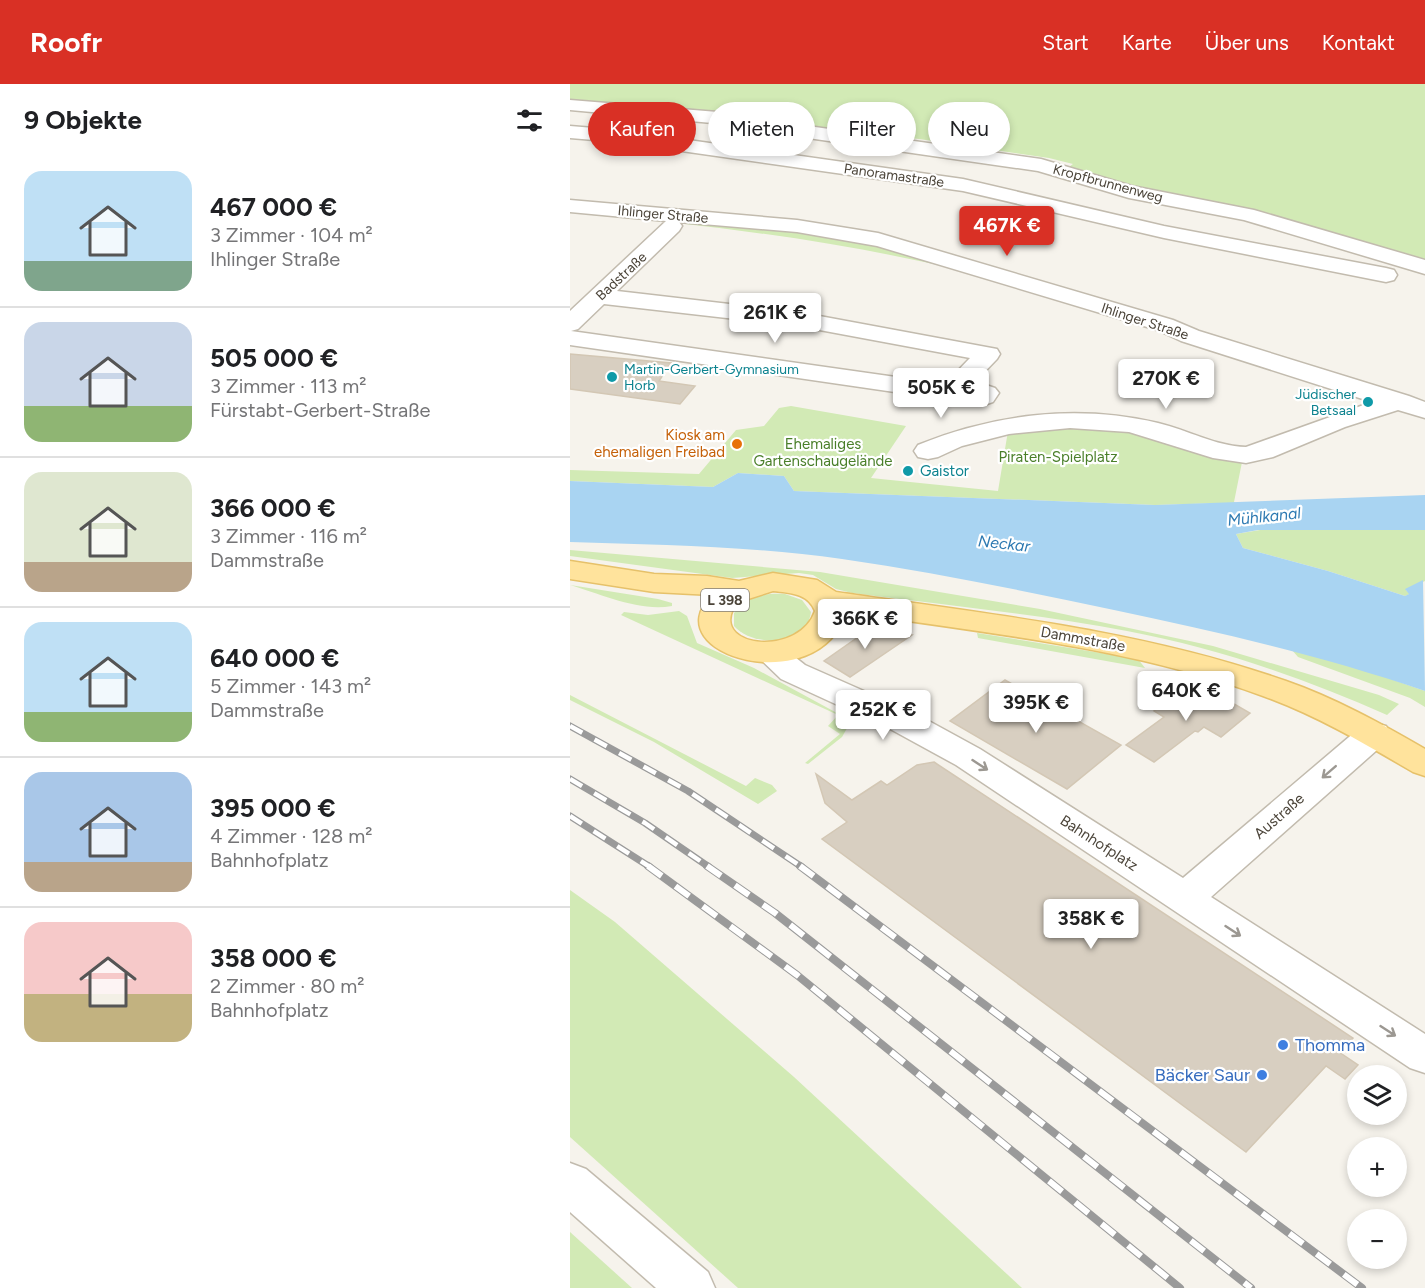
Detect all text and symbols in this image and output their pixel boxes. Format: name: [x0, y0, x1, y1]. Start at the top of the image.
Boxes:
text: Roofr: [30, 25, 102, 59]
text: Start: [1042, 30, 1089, 55]
text: Karte: [1122, 30, 1172, 55]
text: Über uns: [1205, 30, 1289, 55]
text: Kontakt: [1322, 30, 1395, 55]
chip: Kaufen: [588, 102, 696, 156]
chip: Mieten: [708, 102, 815, 156]
chip: Filter: [827, 102, 916, 156]
chip: Neu: [928, 102, 1010, 156]
text: 9 Objekte: [24, 104, 142, 136]
icon: filters: [513, 104, 546, 137]
street label: Panoramastraße: [843, 160, 946, 191]
street label: Kropfbrunnenweg: [1051, 161, 1165, 206]
text: 467 000 €: [210, 191, 337, 223]
icon: home: [72, 195, 144, 267]
street label: Ihlinger Straße: [617, 202, 709, 227]
pin: 467K €: [958, 206, 1056, 257]
text: 467K €: [973, 213, 1041, 237]
text: 3 Zimmer · 104 m²: [210, 223, 373, 247]
text: Ihlinger Straße: [210, 247, 340, 271]
street label: Badstraße: [592, 248, 650, 304]
pin: 261K €: [726, 293, 824, 344]
street label: Ihlinger Straße: [1099, 299, 1191, 344]
text: 261K €: [743, 300, 807, 324]
text: 505 000 €: [210, 342, 338, 374]
icon: home: [72, 346, 144, 418]
pin: 270K €: [1117, 359, 1215, 410]
place label: Martin-Gerbert-Gymnasium Horb: [624, 361, 799, 394]
text: 270K €: [1132, 366, 1200, 390]
pin: 505K €: [892, 368, 990, 419]
marker: Martin-Gerbert-Gymnasium Horb: [605, 370, 619, 384]
text: 3 Zimmer · 113 m²: [210, 374, 367, 398]
text: 505K €: [907, 375, 975, 399]
place label: Jüdischer Betsaal: [1295, 386, 1356, 419]
marker: Jüdischer Betsaal: [1361, 395, 1375, 409]
text: Fürstabt-Gerbert-Straße: [210, 398, 430, 422]
place label: Kiosk am ehemaligen Freibad: [594, 426, 725, 461]
park label: Ehemaliges Gartenschaugelände: [753, 435, 893, 470]
marker: Kiosk am ehemaligen Freibad: [730, 437, 744, 451]
park label: Piraten-Spielplatz: [998, 448, 1118, 466]
place label: Gaistor: [920, 462, 969, 480]
marker: Gaistor: [901, 464, 915, 478]
text: 366 000 €: [210, 492, 336, 524]
icon: home: [72, 496, 144, 568]
water label: Mühlkanal: [1226, 503, 1302, 530]
text: 3 Zimmer · 116 m²: [210, 524, 367, 548]
water label: Neckar: [977, 531, 1031, 556]
text: Dammstraße: [210, 548, 324, 572]
road number: L 398: [701, 589, 749, 611]
pin: 366K €: [816, 599, 914, 650]
text: 366K €: [832, 606, 898, 630]
street label: Dammstraße: [1039, 623, 1127, 655]
text: 640 000 €: [210, 642, 339, 674]
icon: home: [72, 646, 144, 718]
pin: 640K €: [1137, 671, 1235, 722]
text: 5 Zimmer · 143 m²: [210, 674, 371, 698]
text: 640K €: [1151, 678, 1221, 702]
pin: 395K €: [987, 683, 1085, 734]
pin: 252K €: [834, 690, 932, 741]
text: 395K €: [1003, 690, 1069, 714]
text: 252K €: [850, 697, 916, 721]
text: Dammstraße: [210, 698, 324, 722]
one-way arrow: [971, 759, 988, 771]
one-way arrow: [1322, 765, 1337, 779]
street label: Austraße: [1250, 789, 1308, 843]
text: 395 000 €: [210, 792, 336, 824]
icon: home: [72, 796, 144, 868]
street label: Bahnhofplatz: [1057, 811, 1141, 875]
text: 4 Zimmer · 128 m²: [210, 824, 372, 848]
text: Bahnhofplatz: [210, 848, 329, 872]
pin: 358K €: [1042, 899, 1140, 950]
text: 358K €: [1058, 906, 1124, 930]
one-way arrow: [1225, 924, 1242, 937]
text: 358 000 €: [210, 942, 336, 974]
icon: home: [72, 946, 144, 1018]
text: 2 Zimmer · 80 m²: [210, 974, 365, 998]
text: Bahnhofplatz: [210, 998, 329, 1022]
one-way arrow: [1379, 1025, 1396, 1037]
place label: Thomma: [1295, 1034, 1365, 1056]
marker: Thomma: [1276, 1038, 1290, 1052]
place label: Bäcker Saur: [1155, 1064, 1250, 1086]
map controls: [1347, 1065, 1407, 1269]
button: layers: [1347, 1065, 1407, 1125]
marker: Bäcker Saur: [1255, 1068, 1269, 1082]
button: +: [1347, 1137, 1407, 1197]
button: −: [1347, 1209, 1407, 1269]

